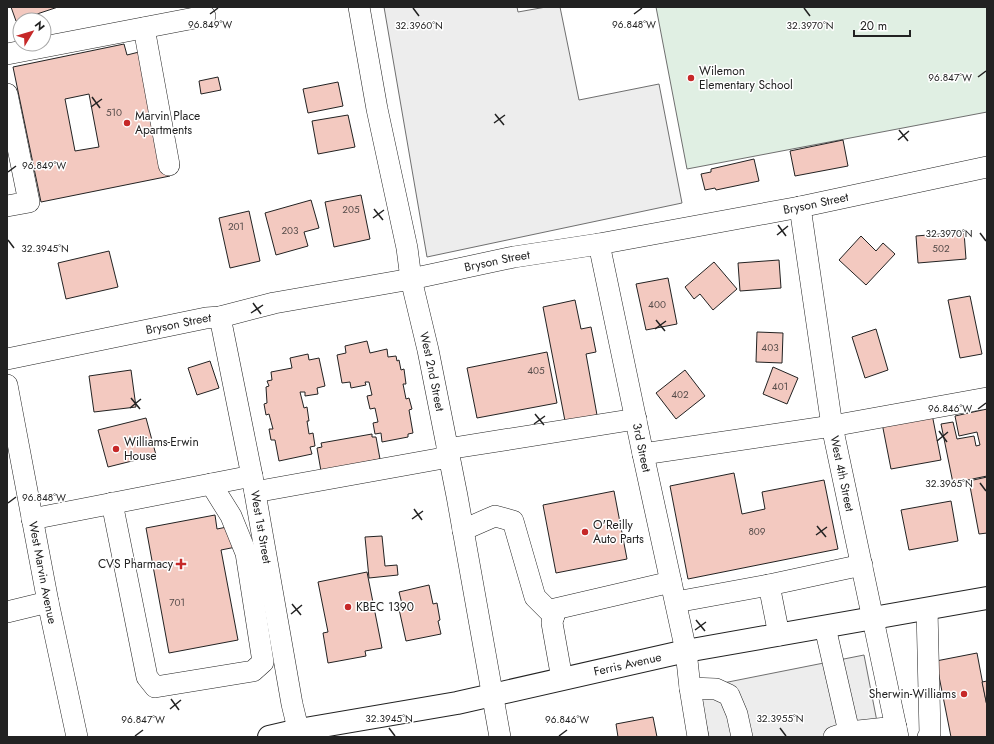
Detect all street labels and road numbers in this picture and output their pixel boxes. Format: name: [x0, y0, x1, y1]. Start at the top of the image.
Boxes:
street label: Bryson Street: [782, 188, 850, 219]
street label: Bryson Street: [463, 246, 531, 276]
street label: Bryson Street: [144, 309, 212, 339]
street label: West 2nd Street: [415, 330, 449, 413]
street label: 3rd Street: [628, 421, 656, 474]
street label: West 4th Street: [825, 434, 859, 513]
street label: West 1st Street: [246, 489, 276, 565]
street label: West Marvin Avenue: [24, 520, 61, 626]
street label: Ferris Avenue: [592, 648, 663, 681]

